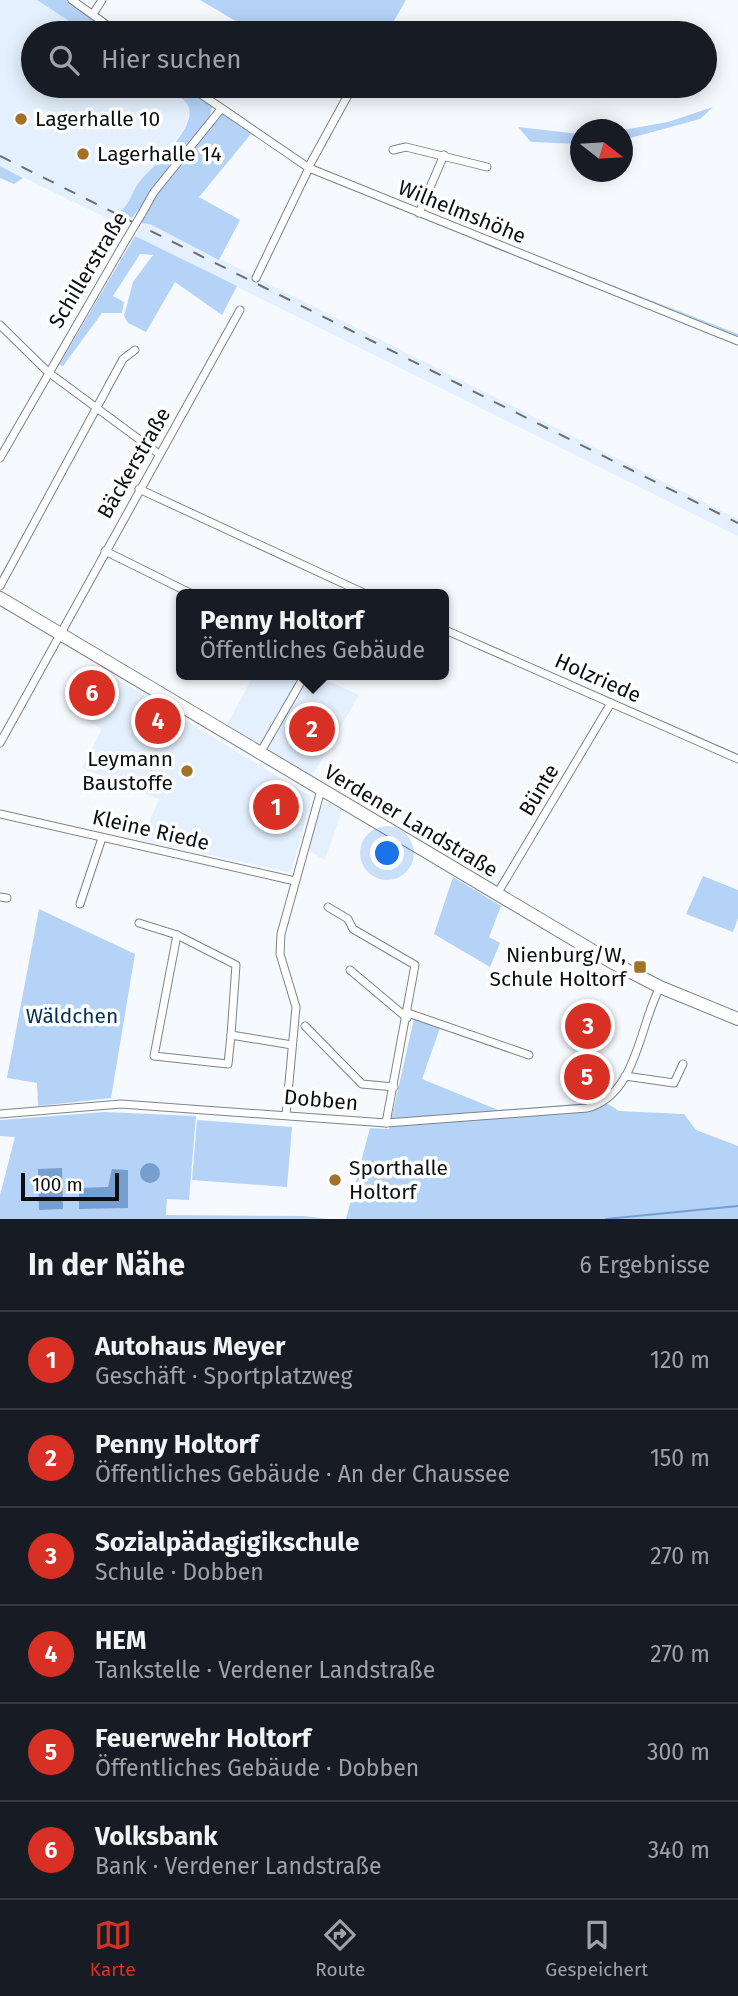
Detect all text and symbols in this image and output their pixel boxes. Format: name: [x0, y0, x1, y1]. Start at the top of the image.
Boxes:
search box: [21, 21, 717, 98]
icon: search: [45, 41, 83, 79]
text: Hier suchen: [101, 44, 241, 75]
place label: Lagerhalle 10: [35, 106, 160, 132]
marker: Lagerhalle 10: [13, 111, 29, 127]
north arrow: [570, 119, 633, 182]
place label: Lagerhalle 14: [97, 141, 222, 167]
marker: Lagerhalle 14: [75, 146, 91, 162]
street label: Wilhelmshöhe: [394, 175, 530, 249]
street label: Schillerstraße: [43, 207, 133, 333]
street label: Bäckerstraße: [92, 403, 176, 523]
popup: [176, 589, 449, 680]
text: Penny Holtorf: [200, 605, 363, 636]
text: Öffentliches Gebäude: [200, 636, 425, 664]
street label: Holzriede: [551, 648, 645, 708]
pin: 6: [69, 667, 115, 719]
pin: 4: [135, 695, 181, 747]
pin: 2: [289, 703, 335, 755]
place label: Leymann Baustoffe: [82, 746, 173, 796]
street label: Verdener Landstraße: [319, 759, 503, 883]
street label: Bünte: [513, 759, 565, 821]
marker: Leymann Baustoffe: [179, 763, 195, 779]
pin: 1: [253, 781, 299, 833]
street label: Kleine Riede: [90, 804, 212, 856]
your location: [370, 836, 404, 870]
place label: Nienburg/W, Schule Holtorf: [490, 942, 628, 992]
marker: Nienburg/W, Schule Holtorf: [632, 959, 648, 975]
pin: 3: [565, 1000, 611, 1052]
park label: Wäldchen: [26, 1003, 118, 1029]
pin: 5: [564, 1051, 610, 1103]
street label: Dobben: [283, 1084, 359, 1116]
place label: Sporthalle Holtorf: [349, 1155, 448, 1205]
scale bar: [21, 1170, 119, 1202]
marker: Sporthalle Holtorf: [327, 1172, 343, 1188]
text: 100 m: [32, 1173, 83, 1196]
text: In der Nähe: [28, 1247, 185, 1283]
text: 6 Ergebnisse: [579, 1251, 710, 1279]
text: Autohaus Meyer: [95, 1331, 285, 1362]
text: 1: [46, 1346, 56, 1374]
text: 120 m: [650, 1346, 710, 1374]
text: Geschäft · Sportplatzweg: [95, 1362, 352, 1390]
text: Penny Holtorf: [95, 1429, 258, 1460]
text: 2: [45, 1444, 57, 1472]
text: 150 m: [650, 1444, 710, 1472]
text: Öffentliches Gebäude · An der Chaussee: [95, 1460, 510, 1488]
text: Sozialpädagigikschule: [95, 1527, 359, 1558]
text: 3: [45, 1542, 57, 1570]
text: 270 m: [650, 1542, 710, 1570]
text: Schule · Dobben: [95, 1558, 264, 1586]
text: HEM: [95, 1625, 146, 1656]
text: 4: [45, 1640, 58, 1668]
text: 270 m: [650, 1640, 710, 1668]
text: Tankstelle · Verdener Landstraße: [95, 1656, 435, 1684]
text: Feuerwehr Holtorf: [95, 1723, 311, 1754]
text: 5: [45, 1738, 57, 1766]
text: 300 m: [647, 1738, 710, 1766]
text: Öffentliches Gebäude · Dobben: [95, 1754, 419, 1782]
text: Volksbank: [95, 1821, 218, 1852]
text: 6: [45, 1836, 57, 1864]
text: 340 m: [648, 1836, 710, 1864]
text: Bank · Verdener Landstraße: [95, 1852, 381, 1880]
tab: Karte: [90, 1916, 136, 1981]
tab: Route: [315, 1916, 365, 1981]
tab: Gespeichert: [545, 1916, 648, 1981]

